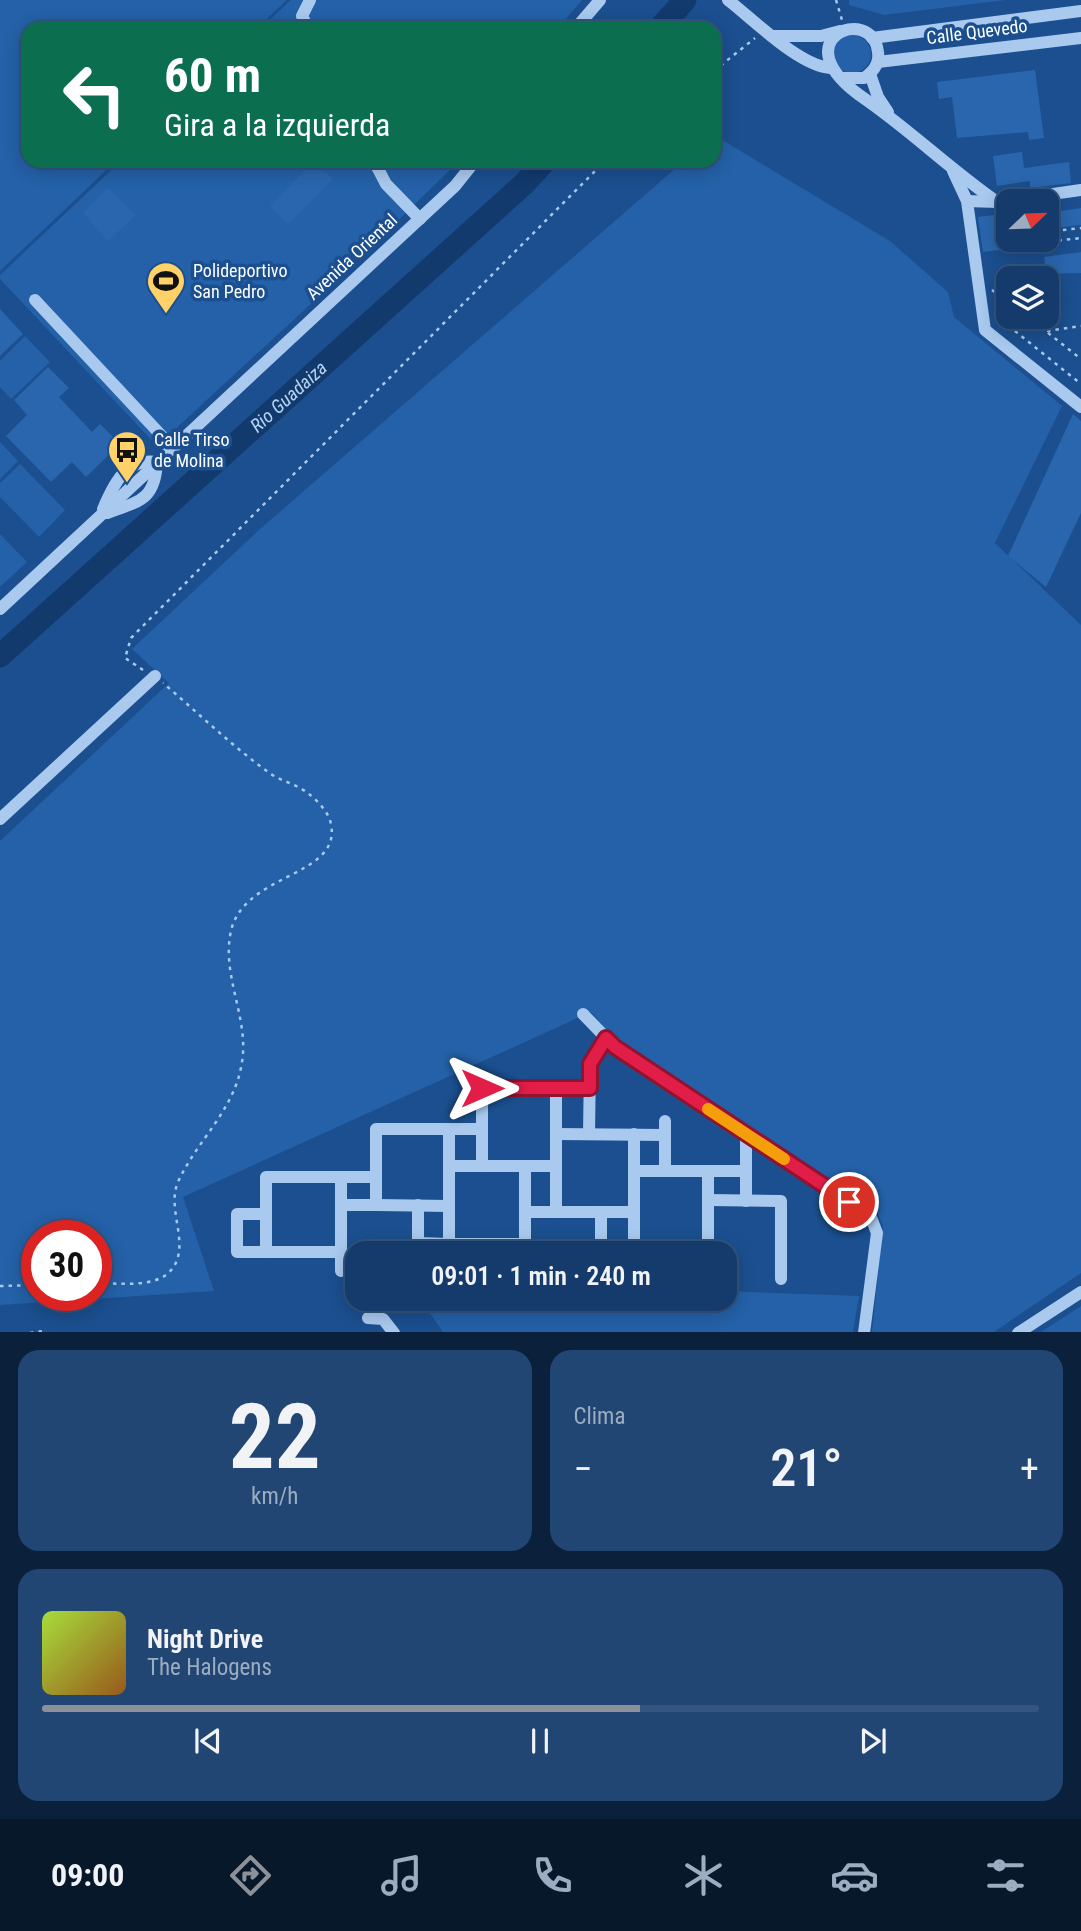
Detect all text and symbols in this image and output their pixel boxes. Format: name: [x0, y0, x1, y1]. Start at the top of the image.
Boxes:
street label: Calle Quevedo: [925, 15, 1029, 48]
text: 60 m: [164, 47, 261, 104]
icon: left: [49, 49, 140, 140]
text: Gira a la izquierda: [164, 106, 390, 144]
north arrow: [996, 189, 1059, 252]
map controls: [996, 189, 1059, 329]
street label: Avenida Oriental: [302, 209, 401, 304]
sports icon: Polideportivo San Pedro: [145, 260, 187, 315]
place label: Polideportivo San Pedro: [193, 260, 287, 302]
button: layers: [996, 266, 1059, 329]
water label: Rio Guadaiza: [245, 356, 332, 437]
bus stop icon: Calle Tirso de Molina: [106, 429, 148, 484]
place label: Calle Tirso de Molina: [154, 429, 230, 471]
position arrow: [445, 1051, 519, 1125]
pin: [819, 1172, 879, 1232]
icon: arrive: [830, 1183, 868, 1221]
speed limit sign: 30: [21, 1220, 112, 1311]
text: 09:01 · 1 min · 240 m: [431, 1261, 651, 1291]
text: 22: [229, 1384, 321, 1490]
text: Clima: [574, 1403, 625, 1430]
text: 21°: [770, 1438, 842, 1499]
text: −: [574, 1447, 593, 1491]
text: +: [1020, 1447, 1039, 1491]
text: km/h: [251, 1483, 298, 1510]
text: Night Drive: [147, 1624, 263, 1654]
text: The Halogens: [147, 1654, 272, 1681]
icon: previous: [189, 1722, 227, 1760]
icon: pause: [521, 1722, 559, 1760]
icon: next: [854, 1722, 892, 1760]
icon: directions: [226, 1851, 275, 1900]
icon: music: [377, 1851, 426, 1900]
icon: phone: [528, 1851, 577, 1900]
icon: climate: [679, 1851, 728, 1900]
icon: car: [830, 1851, 879, 1900]
icon: filters: [981, 1851, 1030, 1900]
text: 09:00: [51, 1856, 124, 1894]

